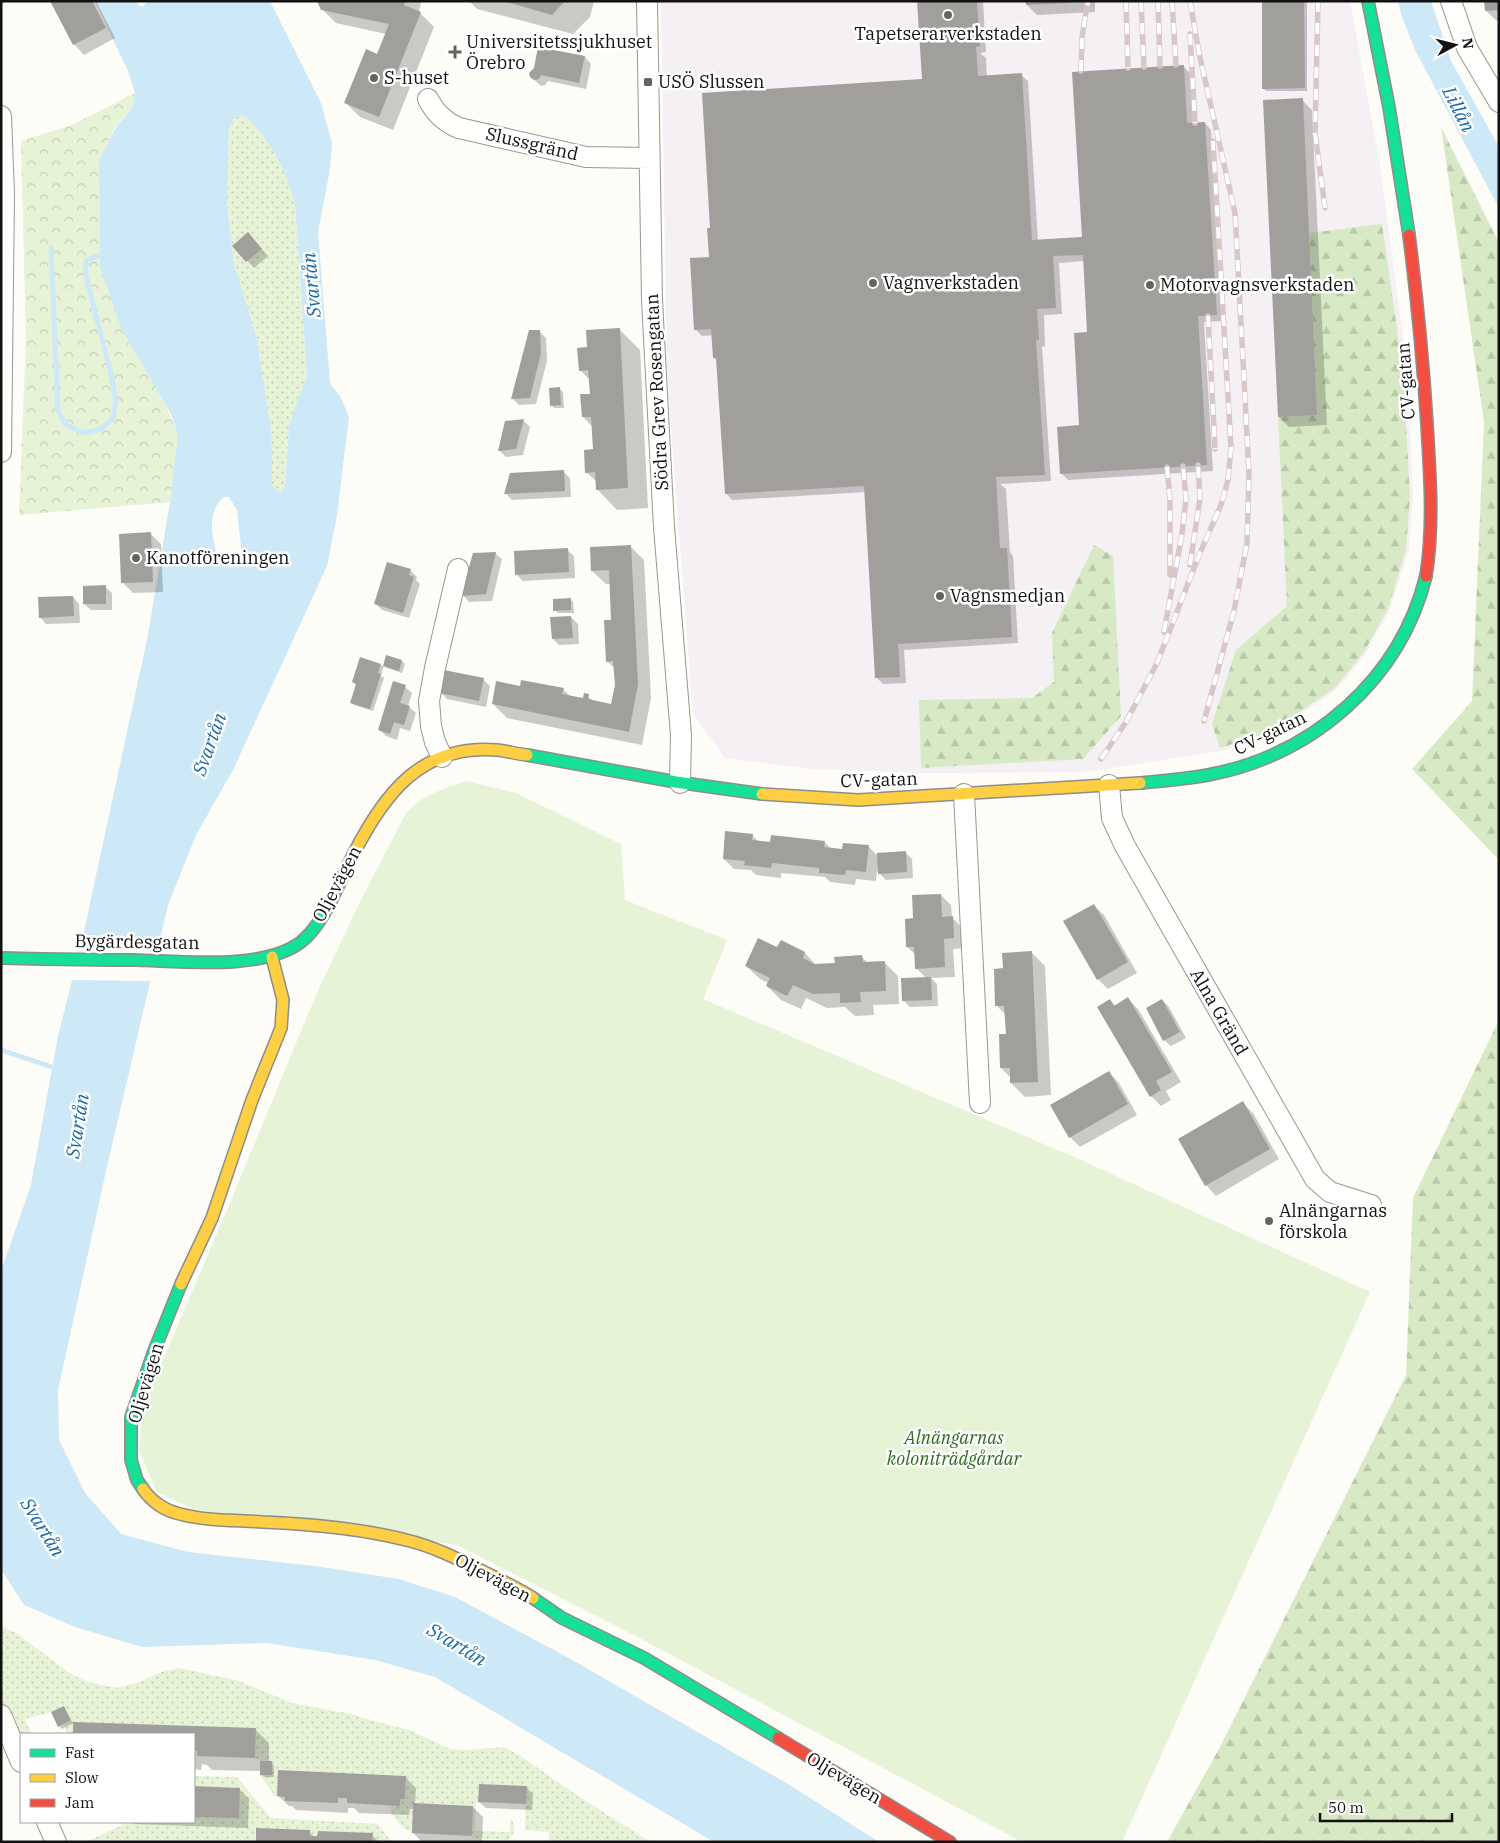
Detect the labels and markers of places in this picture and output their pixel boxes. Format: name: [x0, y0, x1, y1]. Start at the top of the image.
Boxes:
marker: Tapetserarverkstaden: [942, 9, 954, 21]
place label: Tapetserarverkstaden: [854, 22, 1042, 45]
place label: Universitetssjukhuset Örebro: [466, 30, 652, 74]
marker: Universitetssjukhuset Örebro: [448, 45, 462, 59]
place label: S-huset: [384, 66, 449, 89]
place label: USÖ Slussen: [658, 70, 765, 93]
marker: S-huset: [368, 72, 380, 84]
marker: USÖ Slussen: [642, 76, 654, 88]
place label: Vagnverkstaden: [883, 271, 1019, 294]
place label: Motorvagnsverkstaden: [1160, 273, 1354, 296]
marker: Vagnverkstaden: [867, 277, 879, 289]
marker: Motorvagnsverkstaden: [1144, 279, 1156, 291]
place label: Kanotföreningen: [146, 546, 290, 569]
marker: Kanotföreningen: [130, 552, 142, 564]
place label: Vagnsmedjan: [950, 584, 1065, 607]
marker: Vagnsmedjan: [934, 590, 946, 602]
place label: Alnängarnas förskola: [1279, 1199, 1387, 1243]
marker: Alnängarnas förskola: [1263, 1215, 1275, 1227]

